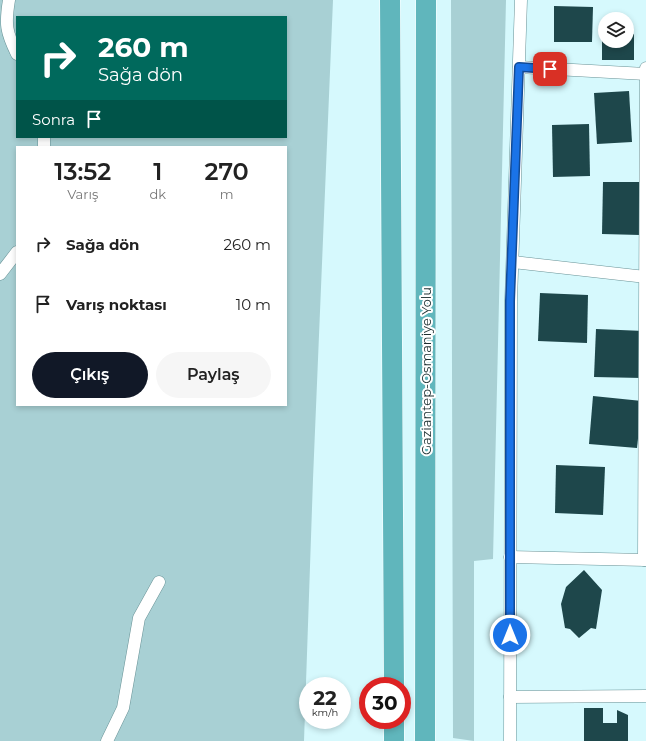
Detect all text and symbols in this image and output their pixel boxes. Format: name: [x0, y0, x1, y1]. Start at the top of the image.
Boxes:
map controls: [598, 12, 634, 48]
button: layers: [598, 12, 634, 48]
text: 260 m: [98, 30, 189, 64]
icon: right: [32, 32, 84, 84]
pin: [533, 52, 567, 86]
icon: arrive: [539, 58, 561, 80]
text: Sağa dön: [98, 64, 183, 86]
icon: arrive: [83, 108, 105, 130]
text: Sonra: [32, 110, 75, 129]
text: 13:52: [54, 157, 111, 186]
text: 1: [153, 157, 162, 186]
text: 270: [204, 157, 249, 186]
text: Varış: [67, 186, 98, 202]
text: dk: [150, 186, 166, 202]
text: m: [220, 186, 233, 202]
icon: right: [32, 233, 54, 255]
text: Sağa dön: [66, 235, 139, 254]
text: 260 m: [224, 235, 271, 254]
street label: Gaziantep-Osmaniye Yolu: [418, 287, 434, 455]
icon: arrive: [32, 293, 54, 315]
text: Varış noktası: [66, 295, 167, 314]
text: 10 m: [236, 295, 271, 314]
button: Çıkış: [32, 352, 148, 398]
button: Paylaş: [156, 352, 271, 398]
position arrow: [489, 614, 531, 656]
speed limit sign: 30: [359, 677, 411, 729]
text: 22: [313, 686, 337, 710]
text: km/h: [312, 706, 338, 719]

